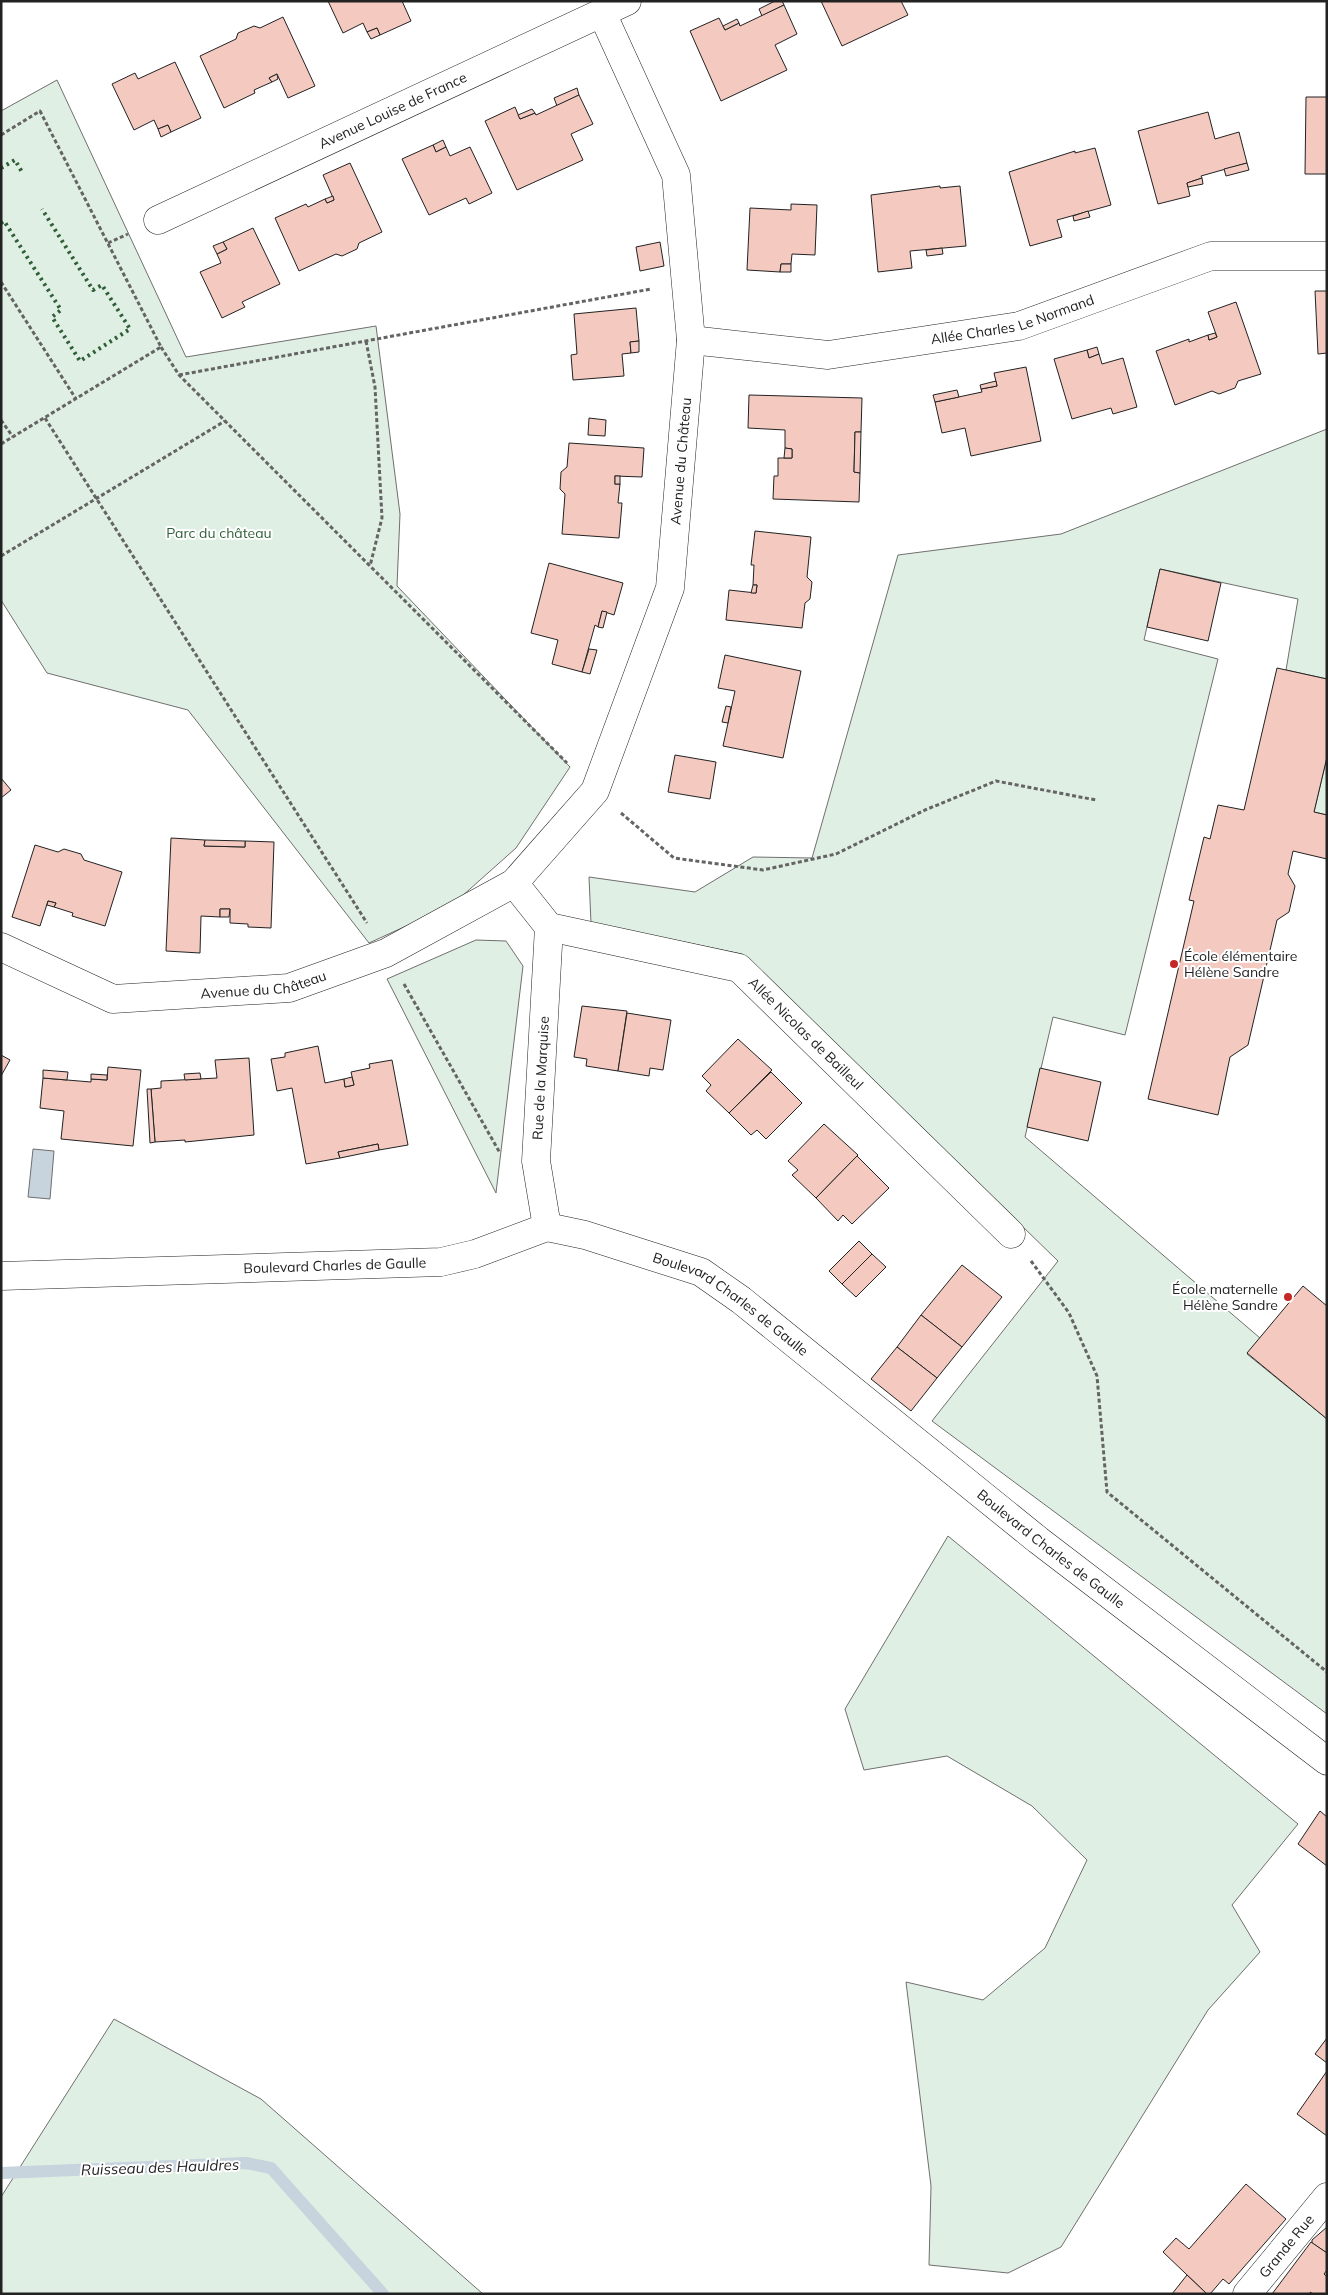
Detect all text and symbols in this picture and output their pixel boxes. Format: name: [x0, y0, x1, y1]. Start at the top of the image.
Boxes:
street label: Avenue Louise de France: [316, 68, 470, 153]
street label: Allée Charles Le Normand: [929, 290, 1097, 348]
street label: Avenue du Château: [666, 397, 695, 526]
park label: Parc du château: [166, 524, 272, 542]
place label: École élémentaire Hélène Sandre: [1184, 947, 1297, 981]
marker: École élémentaire Hélène Sandre: [1168, 958, 1180, 970]
street label: Avenue du Château: [200, 966, 329, 1003]
street label: Allée Nicolas de Bailleul: [745, 973, 867, 1094]
street label: Rue de la Marquise: [528, 1016, 553, 1140]
street label: Boulevard Charles de Gaulle: [651, 1248, 812, 1360]
street label: Boulevard Charles de Gaulle: [243, 1253, 426, 1277]
place label: École maternelle Hélène Sandre: [1172, 1280, 1278, 1314]
marker: École maternelle Hélène Sandre: [1282, 1291, 1294, 1303]
street label: Boulevard Charles de Gaulle: [973, 1485, 1129, 1612]
water label: Ruisseau des Hauldres: [81, 2155, 239, 2179]
street label: Grande Rue: [1255, 2211, 1318, 2282]

